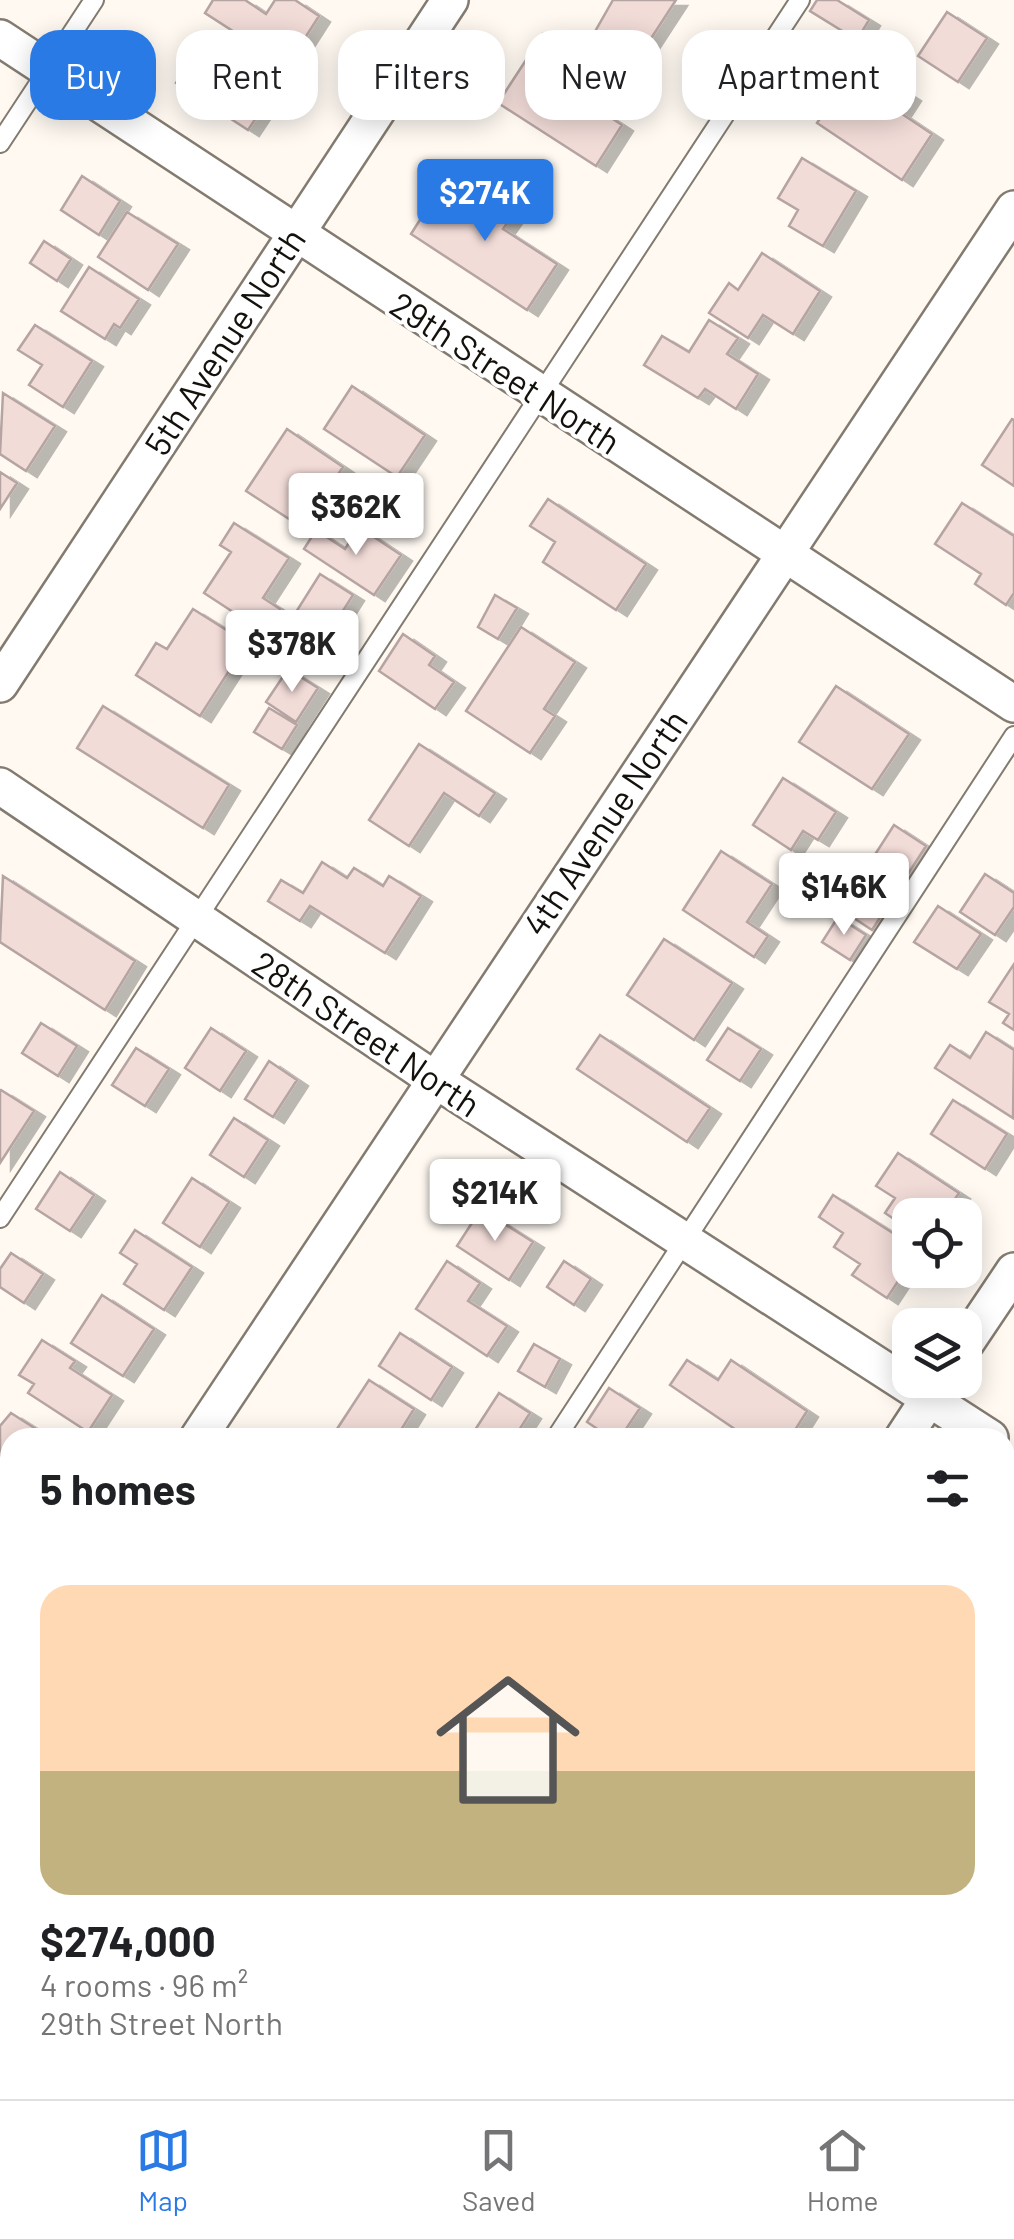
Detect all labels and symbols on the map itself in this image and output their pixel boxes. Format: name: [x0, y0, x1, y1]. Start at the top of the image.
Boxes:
pin: $274K: [415, 159, 555, 244]
street label: 5th Avenue North: [135, 220, 313, 462]
street label: 29th Street North: [383, 282, 629, 462]
pin: $362K: [286, 473, 426, 558]
pin: $378K: [222, 610, 362, 695]
street label: 4th Avenue North: [513, 701, 695, 943]
pin: $146K: [774, 853, 914, 938]
street label: 28th Street North: [245, 941, 489, 1125]
pin: $214K: [425, 1159, 565, 1244]

